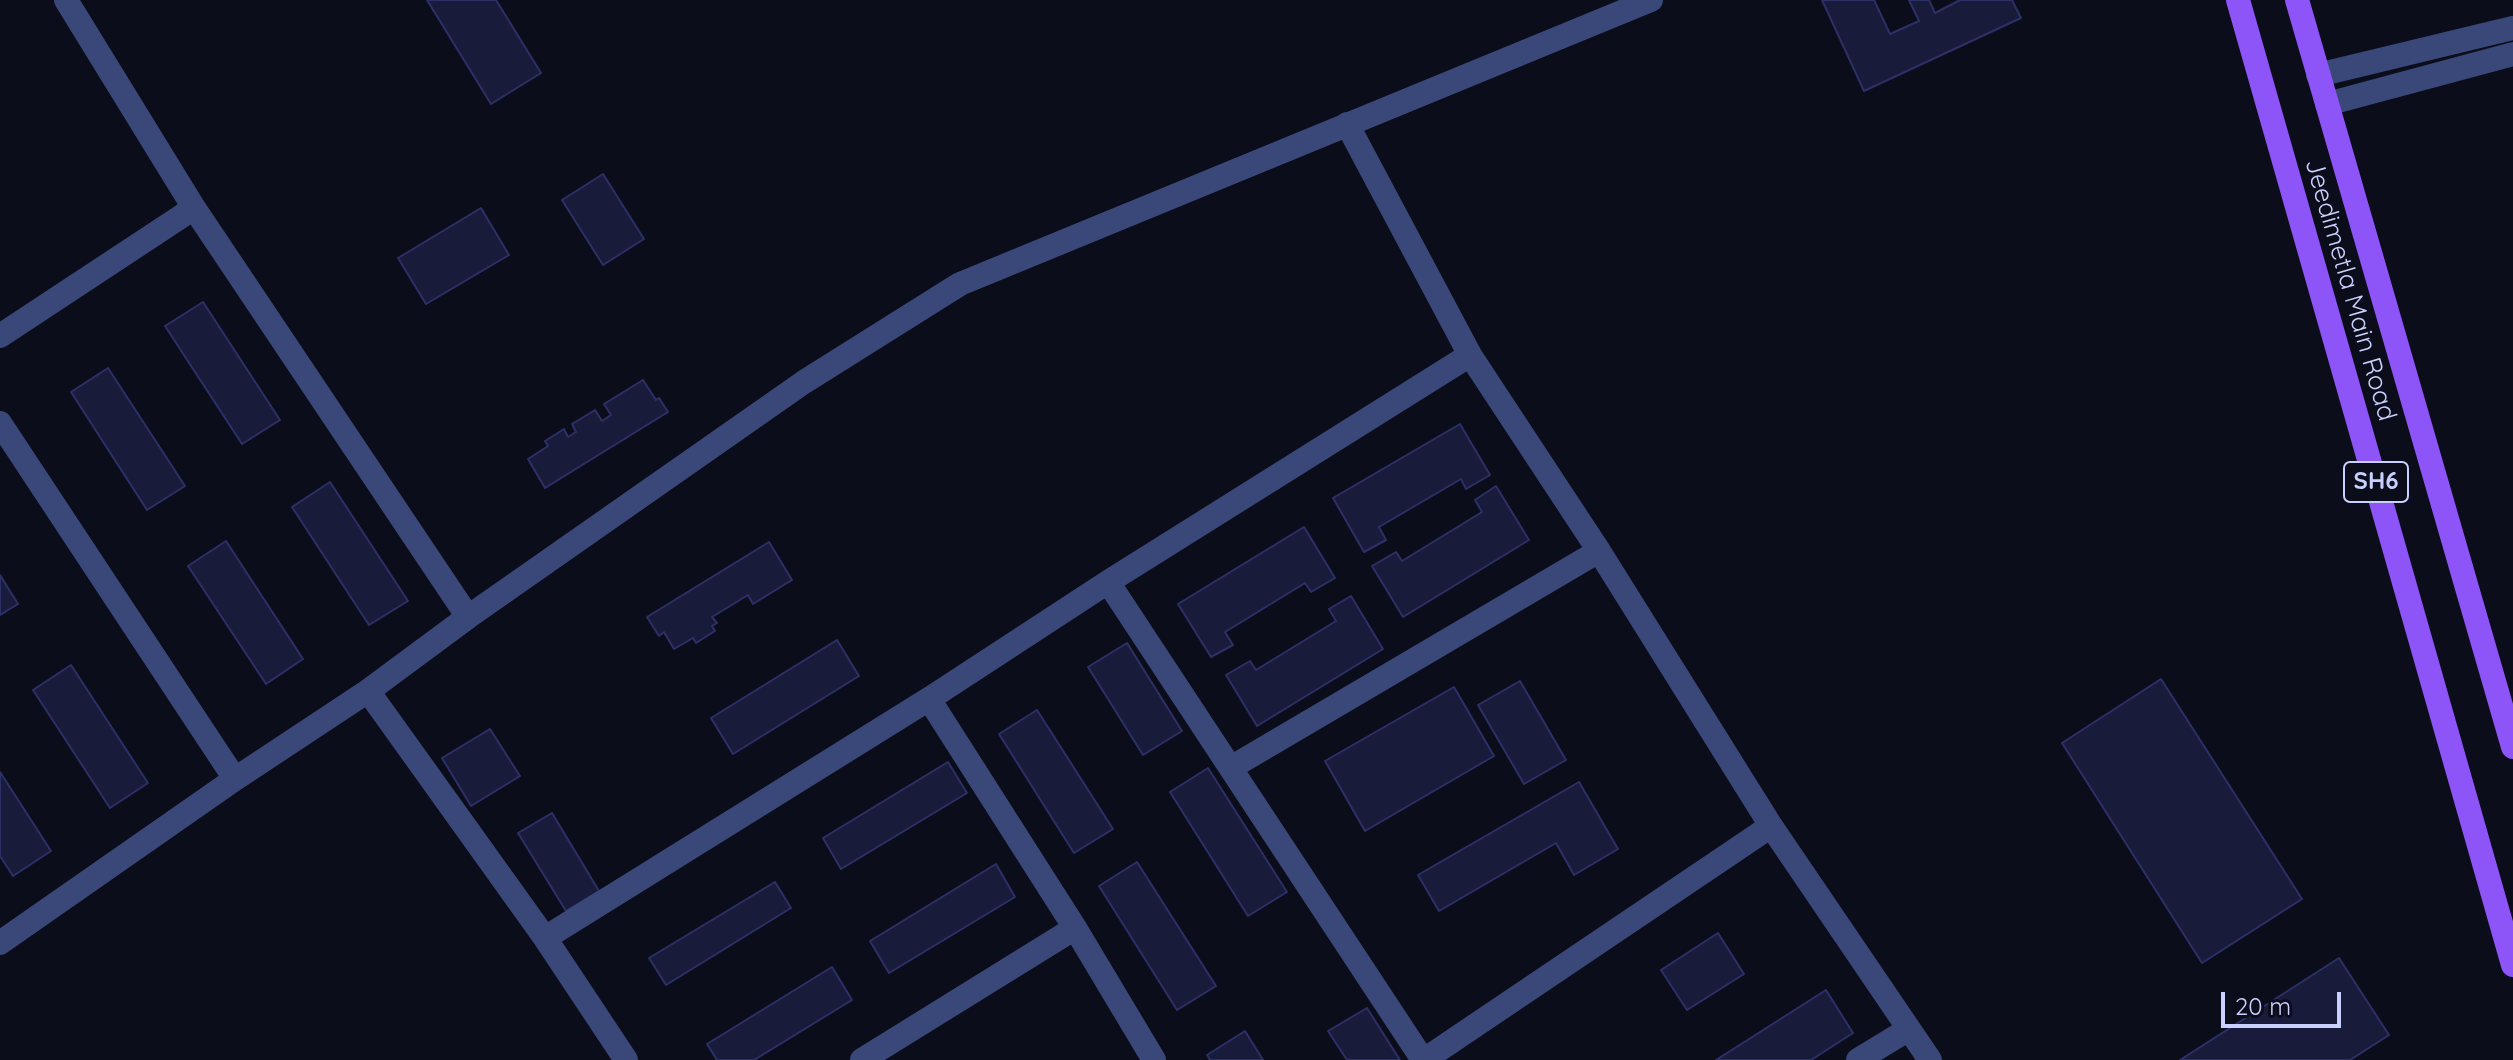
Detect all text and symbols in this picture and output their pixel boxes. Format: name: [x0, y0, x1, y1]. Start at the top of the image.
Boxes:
street label: Jeedimetla Main Road: [2298, 155, 2402, 425]
road number: SH6: [2344, 462, 2408, 502]
scale bar: [2225, 976, 2345, 1026]
text: 20 m: [2235, 991, 2291, 1021]

